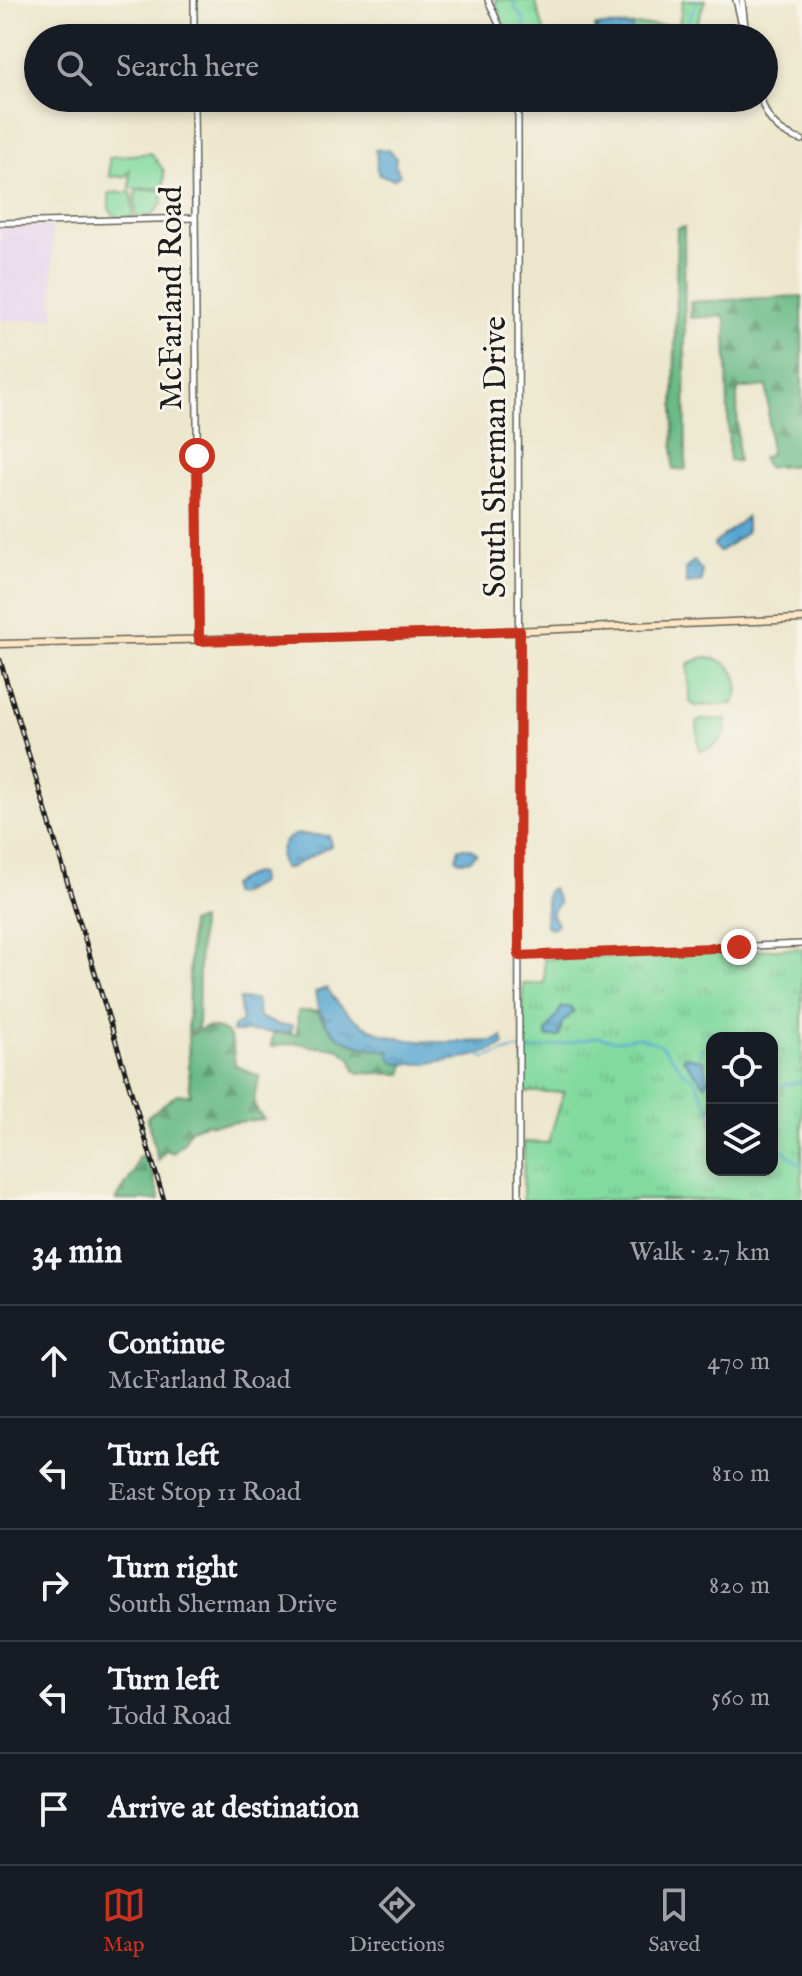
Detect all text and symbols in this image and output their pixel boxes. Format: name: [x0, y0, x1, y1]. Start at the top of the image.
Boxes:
search box: [24, 24, 778, 112]
icon: search: [52, 46, 96, 90]
text: Search here: [116, 49, 259, 87]
street label: McFarland Road: [152, 185, 193, 410]
street label: South Sherman Drive: [476, 316, 517, 598]
route start: [179, 438, 215, 474]
route end: [721, 929, 757, 965]
map controls: [706, 1032, 778, 1176]
button: locate: [706, 1032, 778, 1104]
button: layers: [706, 1104, 778, 1176]
text: 34 min: [32, 1231, 122, 1274]
text: Walk · 2.7 km: [629, 1236, 770, 1269]
text: Continue: [108, 1326, 225, 1364]
icon: ahead: [32, 1339, 76, 1383]
text: 470 m: [707, 1345, 770, 1378]
text: McFarland Road: [108, 1364, 291, 1397]
text: Turn left: [108, 1438, 219, 1476]
icon: left: [32, 1451, 76, 1495]
text: 810 m: [712, 1457, 770, 1490]
text: East Stop 11 Road: [108, 1476, 301, 1509]
text: Turn right: [108, 1550, 238, 1588]
icon: right: [32, 1563, 76, 1607]
text: 820 m: [709, 1569, 770, 1602]
text: South Sherman Drive: [108, 1588, 337, 1621]
text: Turn left: [108, 1662, 219, 1700]
icon: left: [32, 1675, 76, 1719]
text: 560 m: [711, 1681, 770, 1714]
text: Todd Road: [108, 1700, 231, 1733]
icon: arrive: [32, 1787, 76, 1831]
text: Arrive at destination: [108, 1790, 359, 1828]
tab: Map: [102, 1883, 146, 1959]
tab: Directions: [349, 1883, 445, 1959]
tab: Saved: [648, 1883, 700, 1959]

